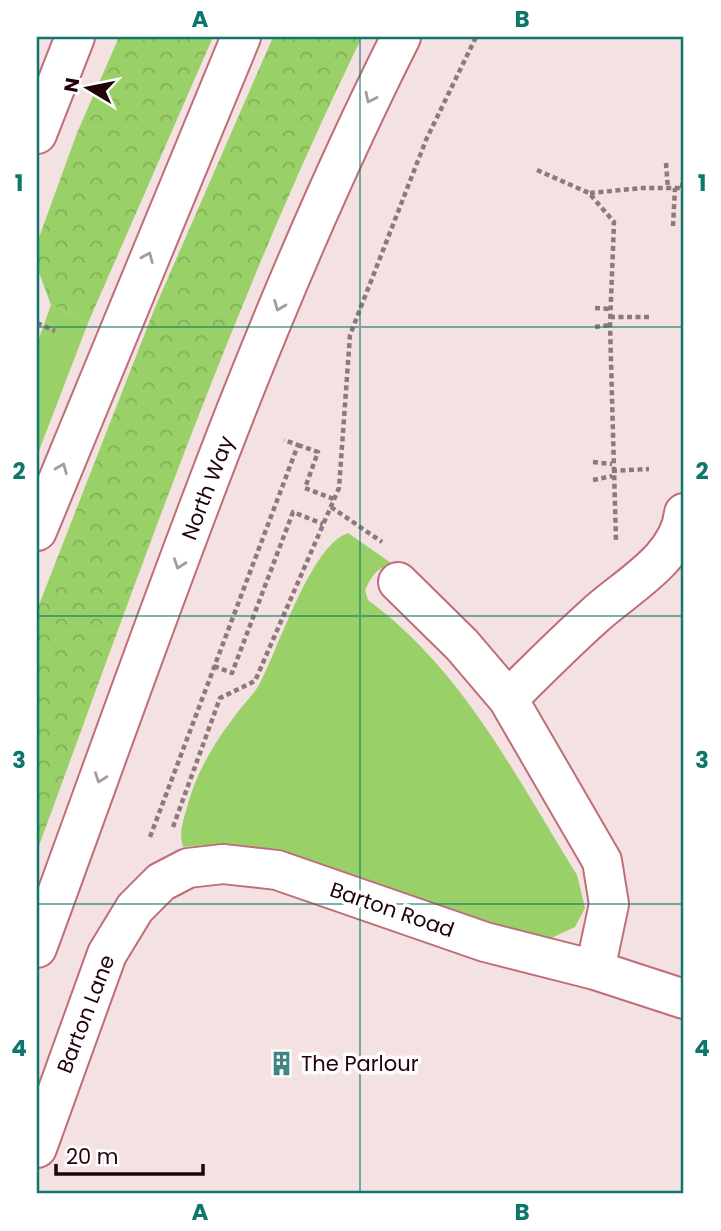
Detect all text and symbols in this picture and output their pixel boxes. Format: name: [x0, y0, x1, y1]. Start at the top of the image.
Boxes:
text: A: [192, 3, 209, 35]
text: B: [514, 3, 530, 35]
north arrow: [52, 52, 122, 122]
text: N: [57, 76, 86, 95]
one-way arrow: [364, 91, 378, 103]
text: 1: [15, 167, 23, 199]
text: 1: [698, 167, 706, 199]
one-way arrow: [140, 252, 154, 264]
one-way arrow: [274, 300, 288, 312]
street label: North Way: [174, 431, 241, 544]
text: 2: [12, 455, 26, 487]
text: 2: [695, 455, 709, 487]
one-way arrow: [53, 462, 67, 474]
one-way arrow: [174, 558, 188, 570]
text: 3: [12, 744, 26, 776]
text: 3: [695, 744, 709, 776]
one-way arrow: [95, 771, 109, 783]
street label: Barton Road: [326, 875, 458, 944]
street label: Barton Lane: [50, 950, 121, 1077]
text: 4: [11, 1032, 27, 1064]
text: 4: [694, 1032, 710, 1064]
place label: The Parlour: [301, 1049, 419, 1078]
building icon: The Parlour: [267, 1050, 295, 1078]
scale bar: [56, 1133, 203, 1177]
text: 20 m: [66, 1142, 119, 1171]
text: A: [192, 1196, 209, 1228]
text: B: [514, 1196, 530, 1228]

